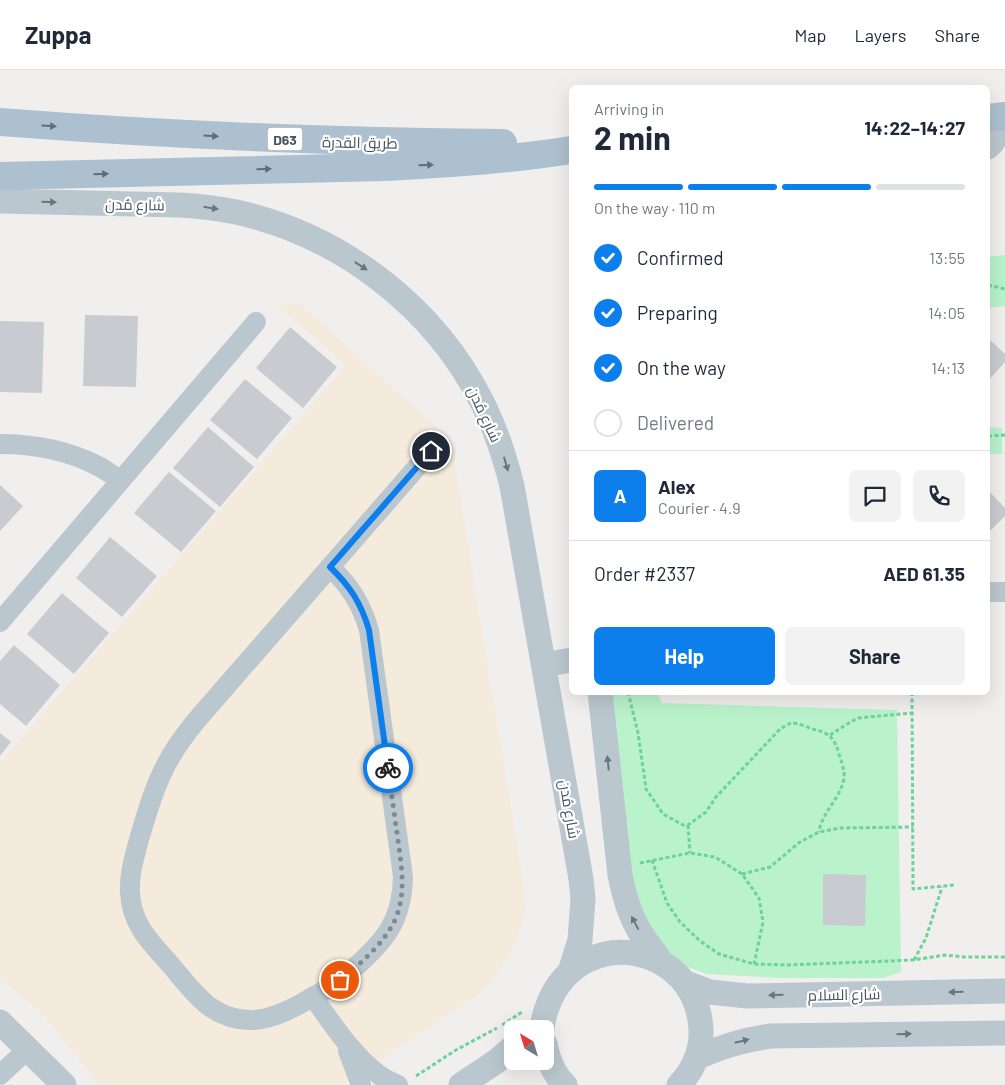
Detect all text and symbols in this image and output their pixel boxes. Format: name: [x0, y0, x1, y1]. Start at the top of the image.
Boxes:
text: Zuppa: [25, 20, 91, 49]
text: Map: [794, 24, 826, 46]
text: Layers: [854, 24, 907, 46]
text: Share: [935, 24, 980, 46]
text: Arriving in: [594, 99, 664, 118]
text: 14:22–14:27: [864, 116, 965, 139]
text: 2 min: [594, 118, 671, 156]
one-way arrow: [41, 122, 57, 130]
road number: D63: [268, 128, 302, 150]
one-way arrow: [203, 132, 219, 140]
street label: طريق القدرة: [322, 132, 398, 154]
one-way arrow: [418, 161, 434, 169]
one-way arrow: [256, 165, 272, 173]
one-way arrow: [93, 170, 109, 178]
street label: شارع مُدن: [105, 194, 165, 217]
one-way arrow: [41, 198, 57, 206]
text: On the way · 110 m: [594, 198, 715, 217]
one-way arrow: [203, 204, 219, 212]
icon: check: [594, 244, 622, 272]
text: Confirmed: [637, 246, 724, 269]
text: 13:55: [929, 248, 965, 267]
one-way arrow: [355, 261, 368, 271]
icon: check: [594, 299, 622, 327]
text: Preparing: [637, 301, 718, 324]
text: 14:05: [928, 303, 965, 322]
icon: check: [594, 354, 622, 382]
text: On the way: [637, 356, 726, 379]
text: 14:13: [931, 358, 965, 377]
street label: شارع مُدن: [462, 383, 506, 446]
text: Delivered: [637, 411, 714, 434]
pin: [410, 430, 452, 472]
icon: home: [417, 437, 445, 465]
one-way arrow: [502, 456, 510, 471]
button: chat: [849, 470, 901, 522]
button: phone: [913, 470, 965, 522]
text: Alex: [658, 475, 696, 498]
text: A: [614, 484, 626, 507]
text: Courier · 4.9: [658, 498, 741, 517]
text: Order #2337: [594, 562, 695, 585]
text: AED 61.35: [883, 562, 965, 585]
button: Help: [594, 627, 775, 685]
button: Share: [785, 627, 965, 685]
courier: [363, 743, 413, 793]
icon: bike: [374, 754, 402, 782]
one-way arrow: [604, 755, 612, 771]
street label: شارع مُدن: [553, 778, 584, 840]
one-way arrow: [631, 915, 639, 930]
pin: [319, 959, 361, 1001]
icon: bag: [326, 966, 354, 994]
street label: شارع السلام: [808, 984, 880, 1007]
one-way arrow: [948, 988, 964, 996]
one-way arrow: [768, 992, 784, 1000]
north arrow: [504, 1020, 554, 1070]
map controls: [504, 1020, 554, 1070]
one-way arrow: [896, 1030, 912, 1038]
one-way arrow: [734, 1037, 749, 1045]

